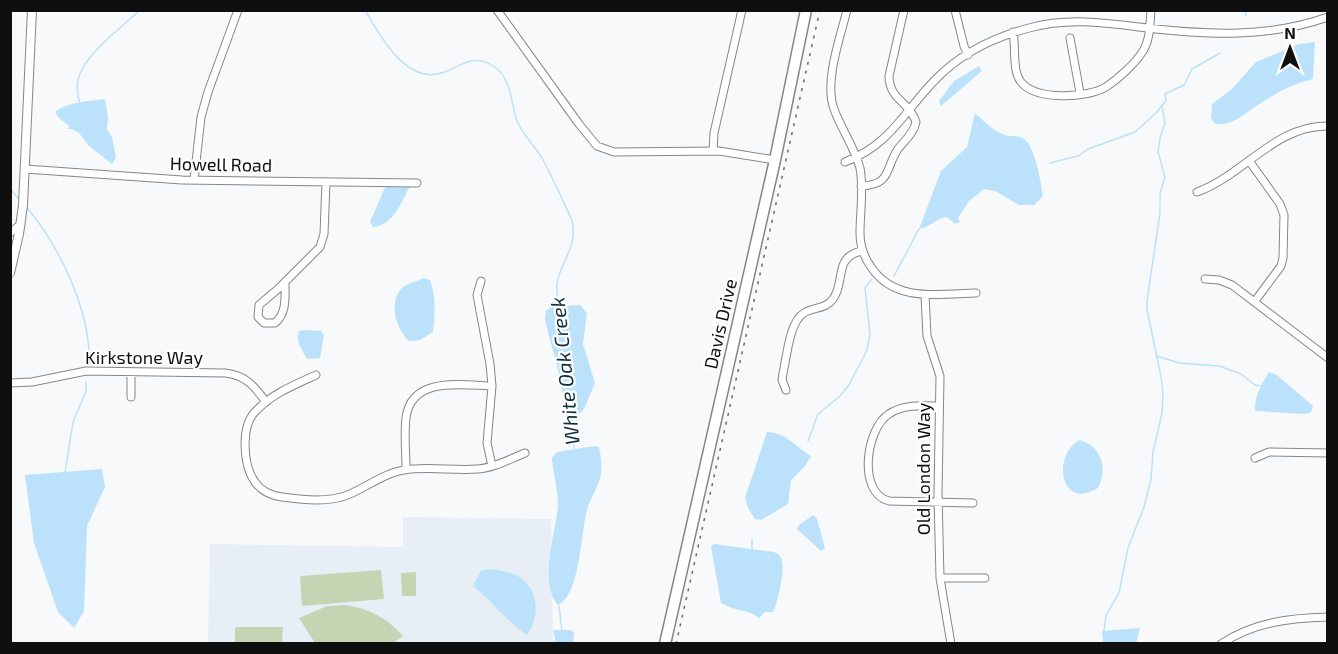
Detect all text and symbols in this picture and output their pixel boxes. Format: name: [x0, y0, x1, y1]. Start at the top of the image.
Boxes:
north arrow: [1260, 18, 1320, 78]
text: N: [1284, 23, 1296, 42]
street label: Howell Road: [170, 152, 272, 176]
street label: Davis Drive: [699, 277, 741, 371]
water label: White Oak Creek: [544, 296, 584, 446]
street label: Kirkstone Way: [85, 346, 203, 368]
street label: Old London Way: [912, 402, 934, 535]

